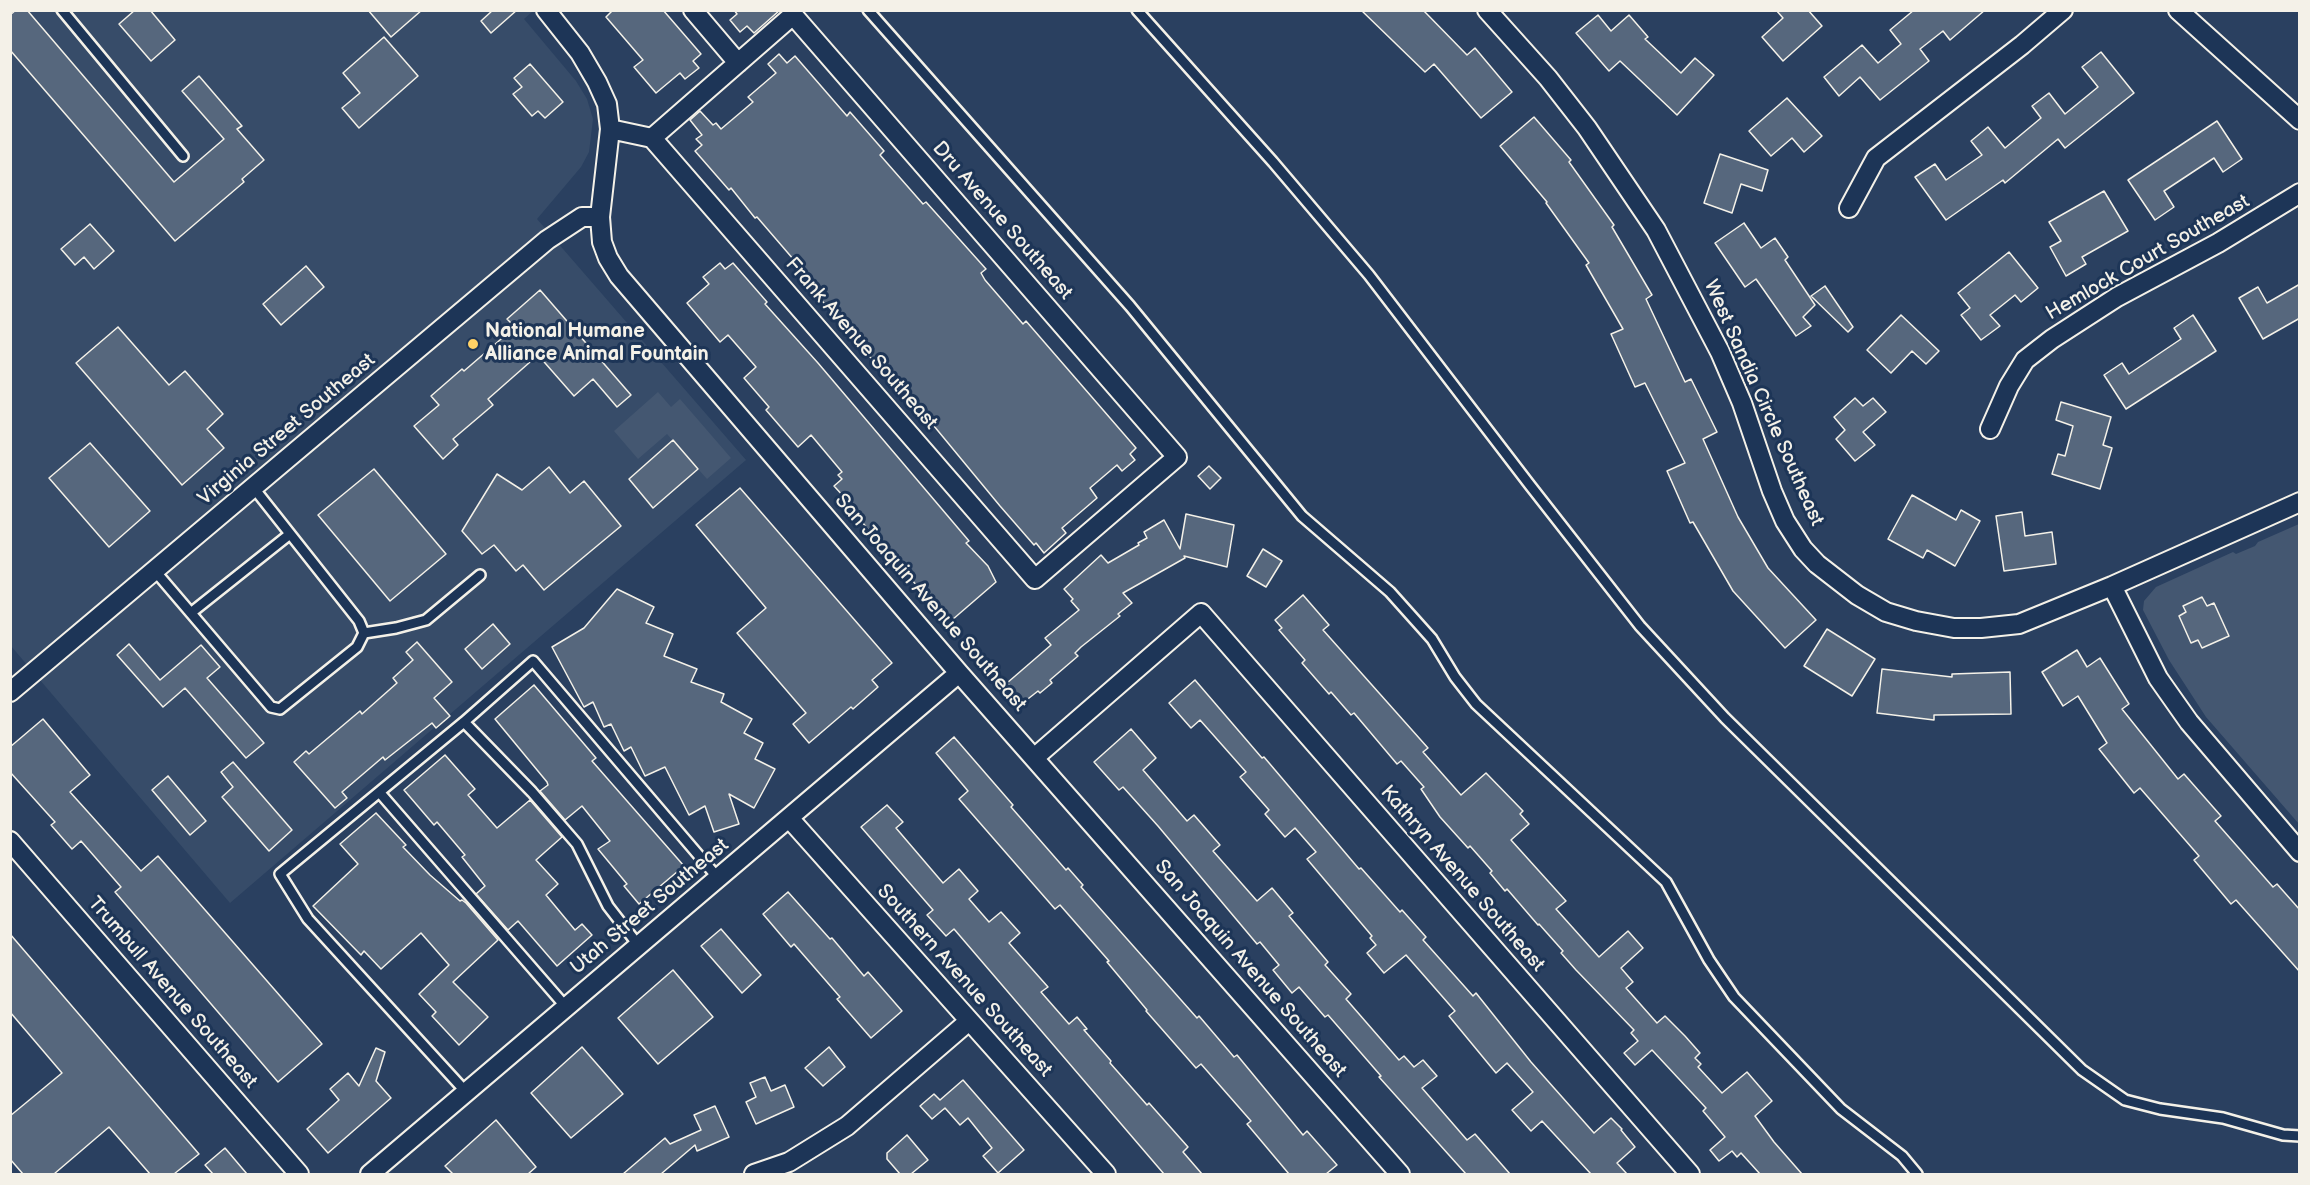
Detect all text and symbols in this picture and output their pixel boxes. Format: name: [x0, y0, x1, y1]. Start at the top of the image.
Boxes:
street label: Dru Avenue Southeast: [927, 137, 1077, 305]
street label: Hemlock Court Southeast: [2042, 190, 2254, 326]
street label: Frank Avenue Southeast: [780, 253, 942, 435]
street label: West Sandia Circle Southeast: [1698, 276, 1828, 530]
place label: National Humane Alliance Animal Fountain: [485, 320, 709, 367]
marker: National Humane Alliance Animal Fountain: [466, 337, 480, 351]
street label: Virginia Street Southeast: [194, 349, 380, 511]
street label: San Joaquin Avenue Southeast: [829, 489, 1031, 717]
street label: Kathryn Avenue Southeast: [1375, 781, 1549, 977]
street label: Utah Street Southeast: [566, 834, 734, 980]
street label: San Joaquin Avenue Southeast: [1149, 855, 1351, 1083]
street label: Southern Avenue Southeast: [871, 880, 1057, 1082]
street label: Trumbull Avenue Southeast: [82, 892, 262, 1094]

